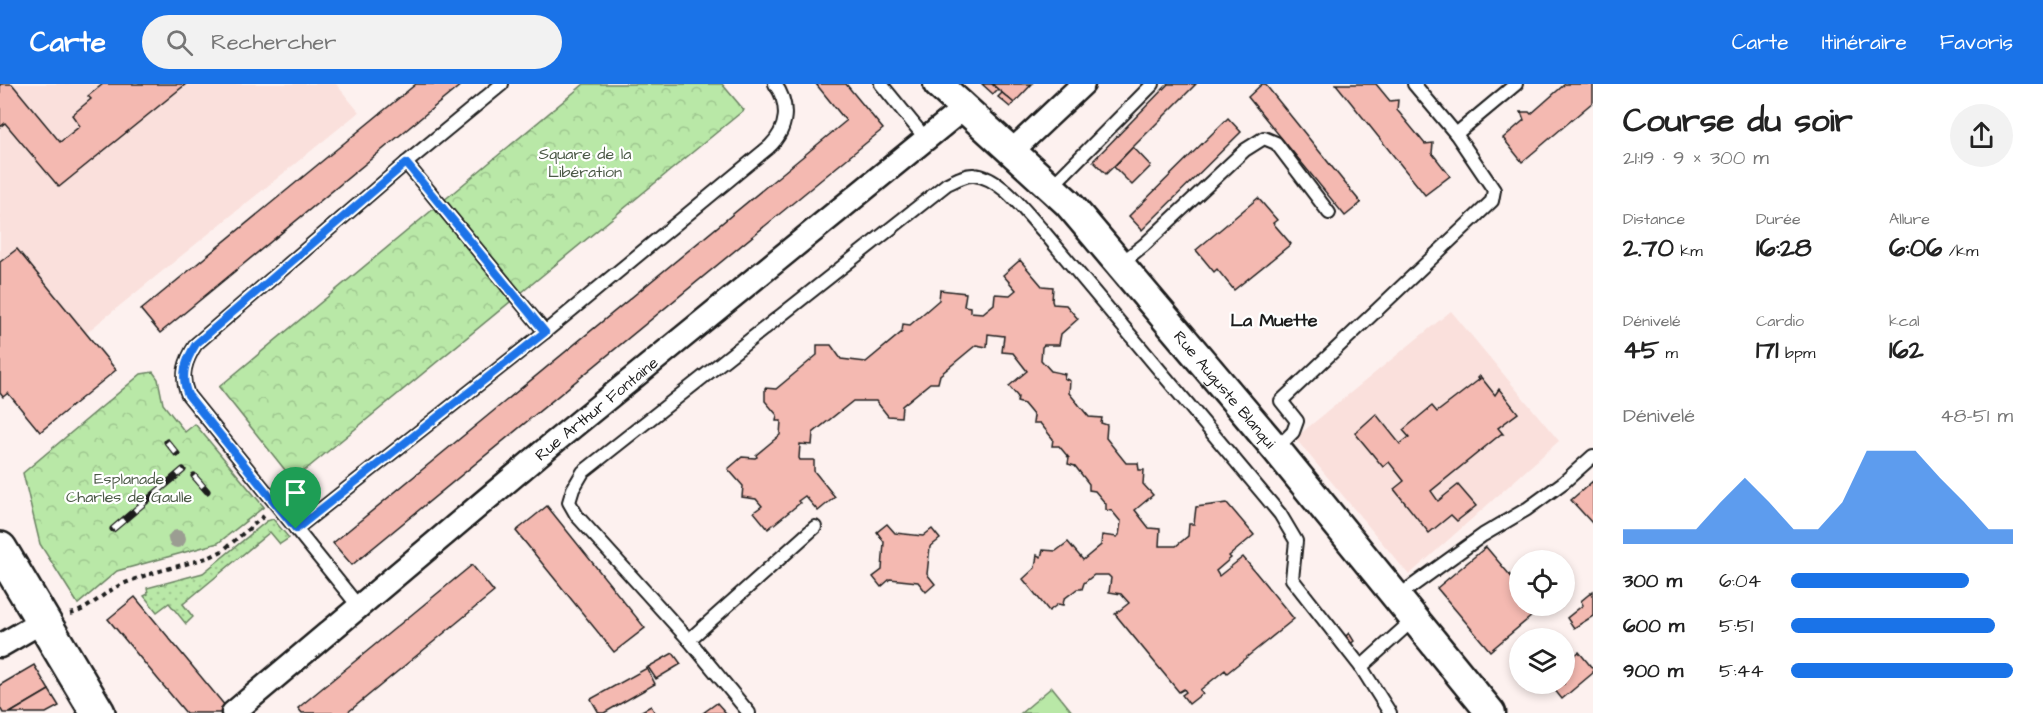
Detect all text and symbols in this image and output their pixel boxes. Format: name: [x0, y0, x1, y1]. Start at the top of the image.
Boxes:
search box: [142, 15, 562, 69]
text: Carte: [30, 23, 106, 62]
icon: search: [163, 26, 196, 59]
text: Rechercher: [211, 27, 336, 58]
text: Carte: [1732, 28, 1789, 57]
text: Itinéraire: [1822, 28, 1907, 57]
text: Favoris: [1940, 28, 2013, 57]
text: Course du soir: [1623, 98, 1853, 144]
button: share: [1950, 104, 2013, 167]
park label: Square de la Libération: [539, 143, 631, 183]
text: 21:19 · 9 × 300 m: [1623, 144, 1769, 172]
text: Distance: [1623, 208, 1685, 230]
text: Durée: [1756, 208, 1801, 230]
text: Allure: [1889, 208, 1930, 230]
text: 2.70: [1623, 230, 1674, 266]
text: 16:28: [1756, 230, 1812, 266]
text: 6:06: [1889, 230, 1942, 266]
text: km: [1674, 240, 1703, 262]
text: /km: [1942, 240, 1978, 262]
district label: La Muette: [1231, 308, 1318, 333]
text: Dénivelé: [1623, 310, 1681, 332]
text: Cardio: [1756, 310, 1804, 332]
text: kcal: [1889, 310, 1920, 332]
street label: Rue Auguste Blanqui: [1169, 326, 1281, 454]
text: 45: [1623, 332, 1659, 368]
text: 171: [1756, 332, 1779, 368]
text: 162: [1889, 332, 1924, 368]
text: m: [1659, 342, 1678, 364]
text: bpm: [1779, 342, 1815, 364]
street label: Rue Arthur Fontaine: [530, 352, 663, 466]
text: Dénivelé: [1623, 402, 1695, 430]
text: 48–51 m: [1940, 402, 2013, 430]
pin: [270, 467, 321, 529]
park label: Esplanade Charles de Gaulle: [66, 468, 192, 508]
icon: arrive: [279, 476, 312, 509]
map controls: [1509, 550, 1575, 694]
button: locate: [1509, 550, 1575, 616]
text: 300 m: [1623, 567, 1682, 595]
text: 6:04: [1719, 567, 1761, 595]
text: 600 m: [1623, 612, 1684, 640]
text: 5:51: [1719, 612, 1753, 640]
button: layers: [1509, 628, 1575, 694]
text: 900 m: [1623, 657, 1683, 685]
text: 5:44: [1719, 657, 1764, 685]

